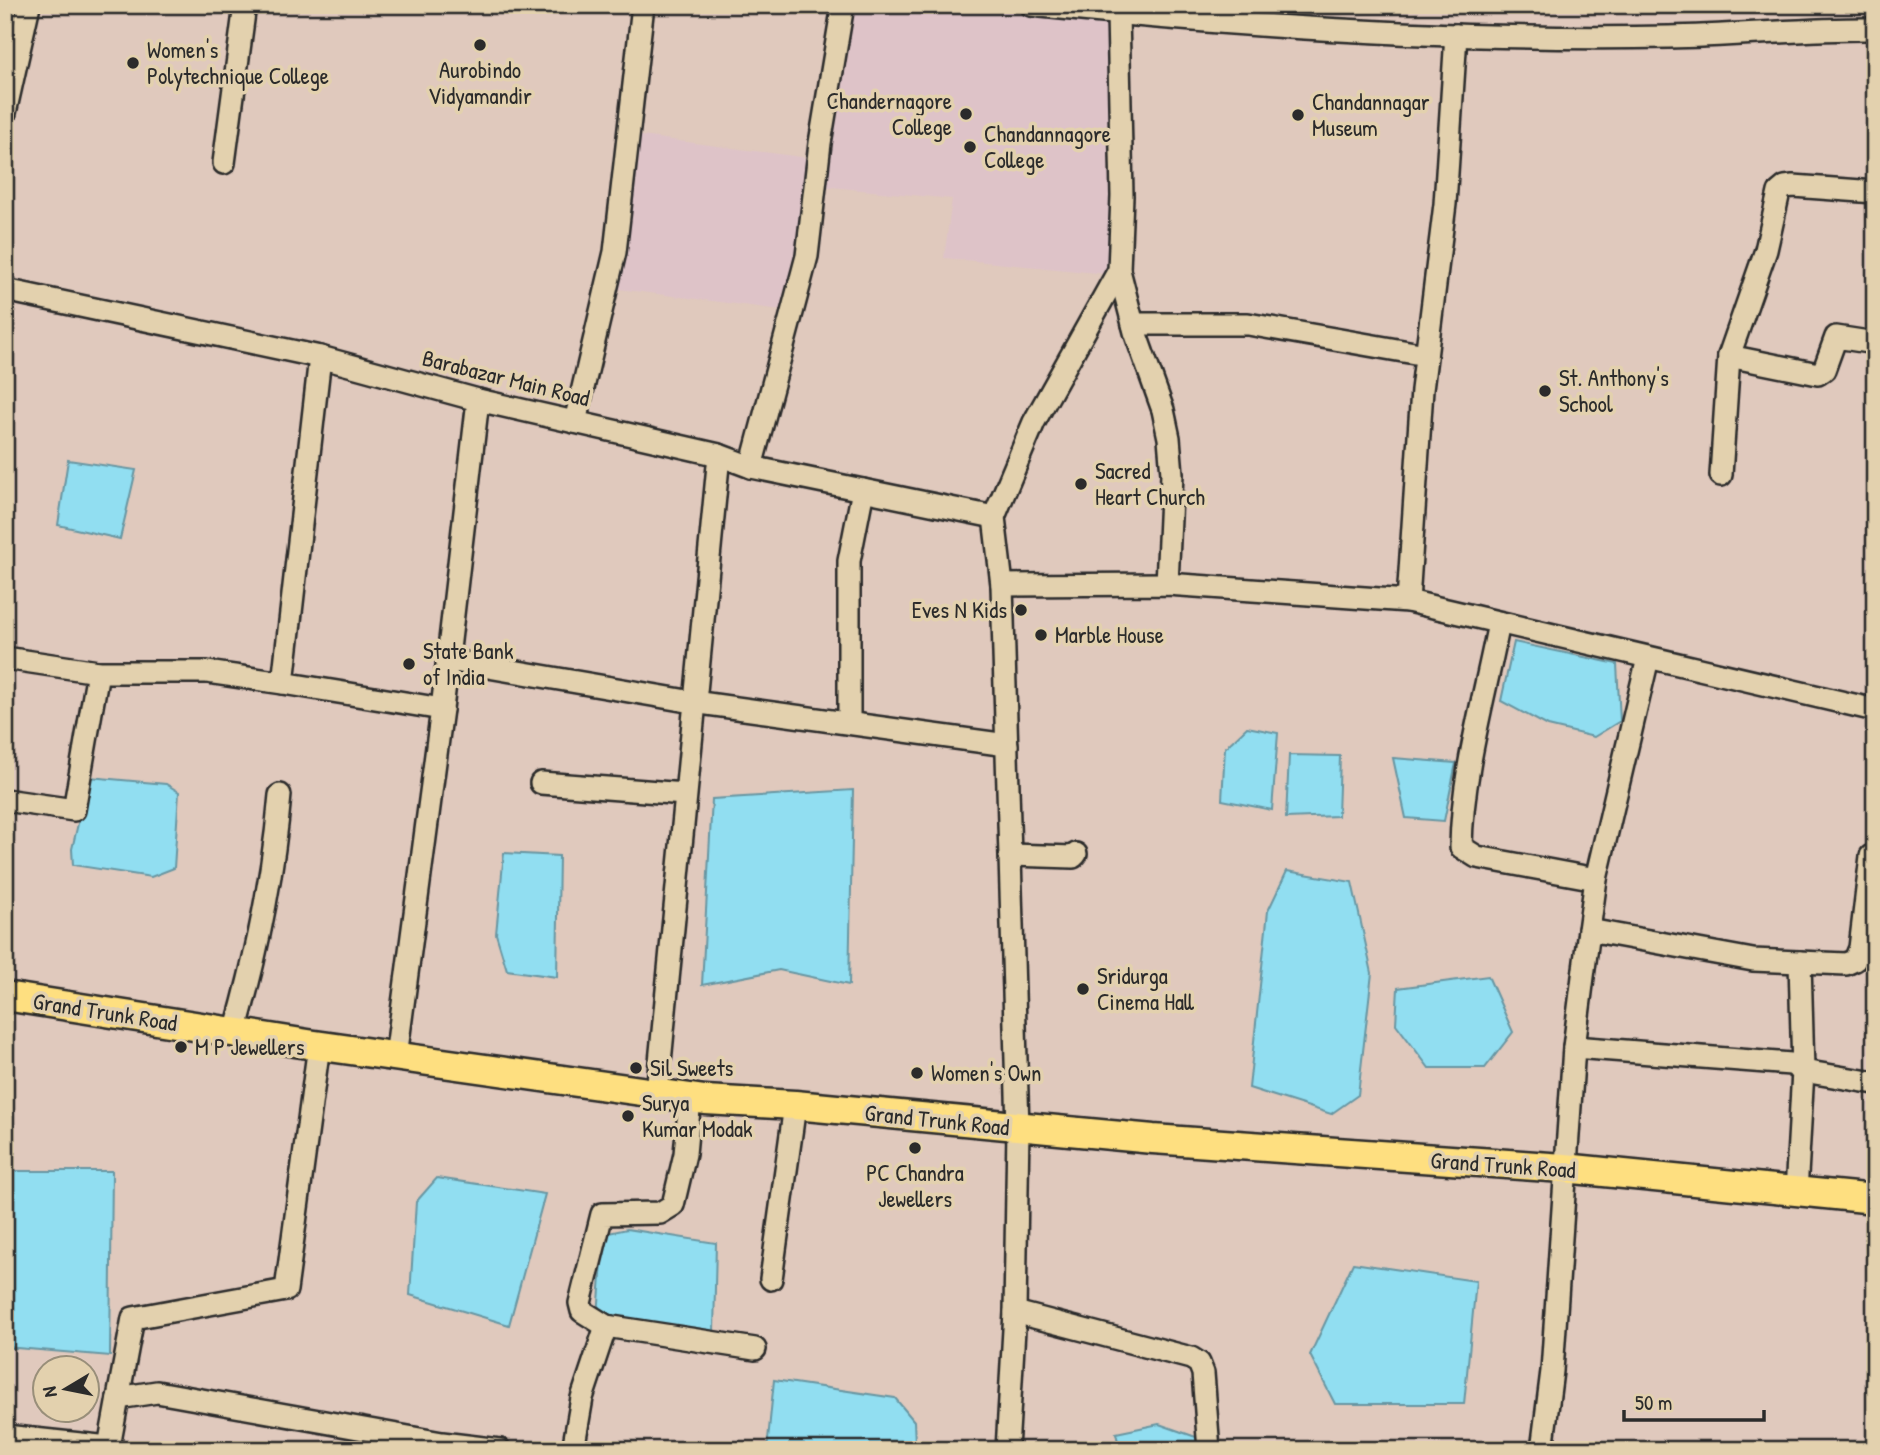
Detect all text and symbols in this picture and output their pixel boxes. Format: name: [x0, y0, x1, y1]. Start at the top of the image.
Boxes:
place label: Women's Polytechnique College: [147, 34, 329, 91]
marker: Aurobindo Vidyamandir: [472, 37, 488, 53]
place label: Aurobindo Vidyamandir: [428, 54, 532, 111]
marker: Women's Polytechnique College: [125, 55, 141, 71]
place label: Chandernagore College: [826, 85, 952, 142]
place label: Chandannagar Museum: [1312, 86, 1430, 143]
marker: Chandernagore College: [958, 106, 974, 122]
marker: Chandannagar Museum: [1290, 107, 1306, 123]
place label: Chandannagore College: [984, 118, 1111, 175]
marker: Chandannagore College: [962, 139, 978, 155]
street label: Barabazar Main Road: [419, 342, 593, 413]
place label: St. Anthony's School: [1559, 362, 1669, 419]
marker: St. Anthony's School: [1537, 383, 1553, 399]
place label: Sacred Heart Church: [1095, 455, 1205, 512]
marker: Sacred Heart Church: [1073, 476, 1089, 492]
place label: Eves N Kids: [912, 594, 1007, 625]
marker: Eves N Kids: [1013, 602, 1029, 618]
place label: Marble House: [1055, 619, 1164, 650]
marker: Marble House: [1033, 627, 1049, 643]
place label: State Bank of India: [423, 635, 514, 692]
marker: State Bank of India: [401, 656, 417, 672]
place label: Sridurga Cinema Hall: [1097, 960, 1195, 1017]
marker: Sridurga Cinema Hall: [1075, 981, 1091, 997]
street label: Grand Trunk Road: [31, 985, 179, 1038]
place label: M P Jewellers: [195, 1031, 305, 1062]
marker: M P Jewellers: [173, 1039, 189, 1055]
place label: Sil Sweets: [650, 1052, 734, 1083]
place label: Women's Own: [931, 1057, 1041, 1088]
marker: Sil Sweets: [628, 1060, 644, 1076]
marker: Women's Own: [909, 1065, 925, 1081]
place label: Surya Kumar Modak: [642, 1087, 753, 1144]
street label: Grand Trunk Road: [863, 1096, 1011, 1143]
marker: Surya Kumar Modak: [620, 1108, 636, 1124]
marker: PC Chandra Jewellers: [907, 1140, 923, 1156]
street label: Grand Trunk Road: [1429, 1144, 1577, 1185]
place label: PC Chandra Jewellers: [866, 1157, 964, 1214]
north arrow: [32, 1354, 102, 1424]
scale bar: [1624, 1378, 1764, 1422]
text: N: [36, 1385, 63, 1399]
text: 50 m: [1635, 1388, 1672, 1417]

